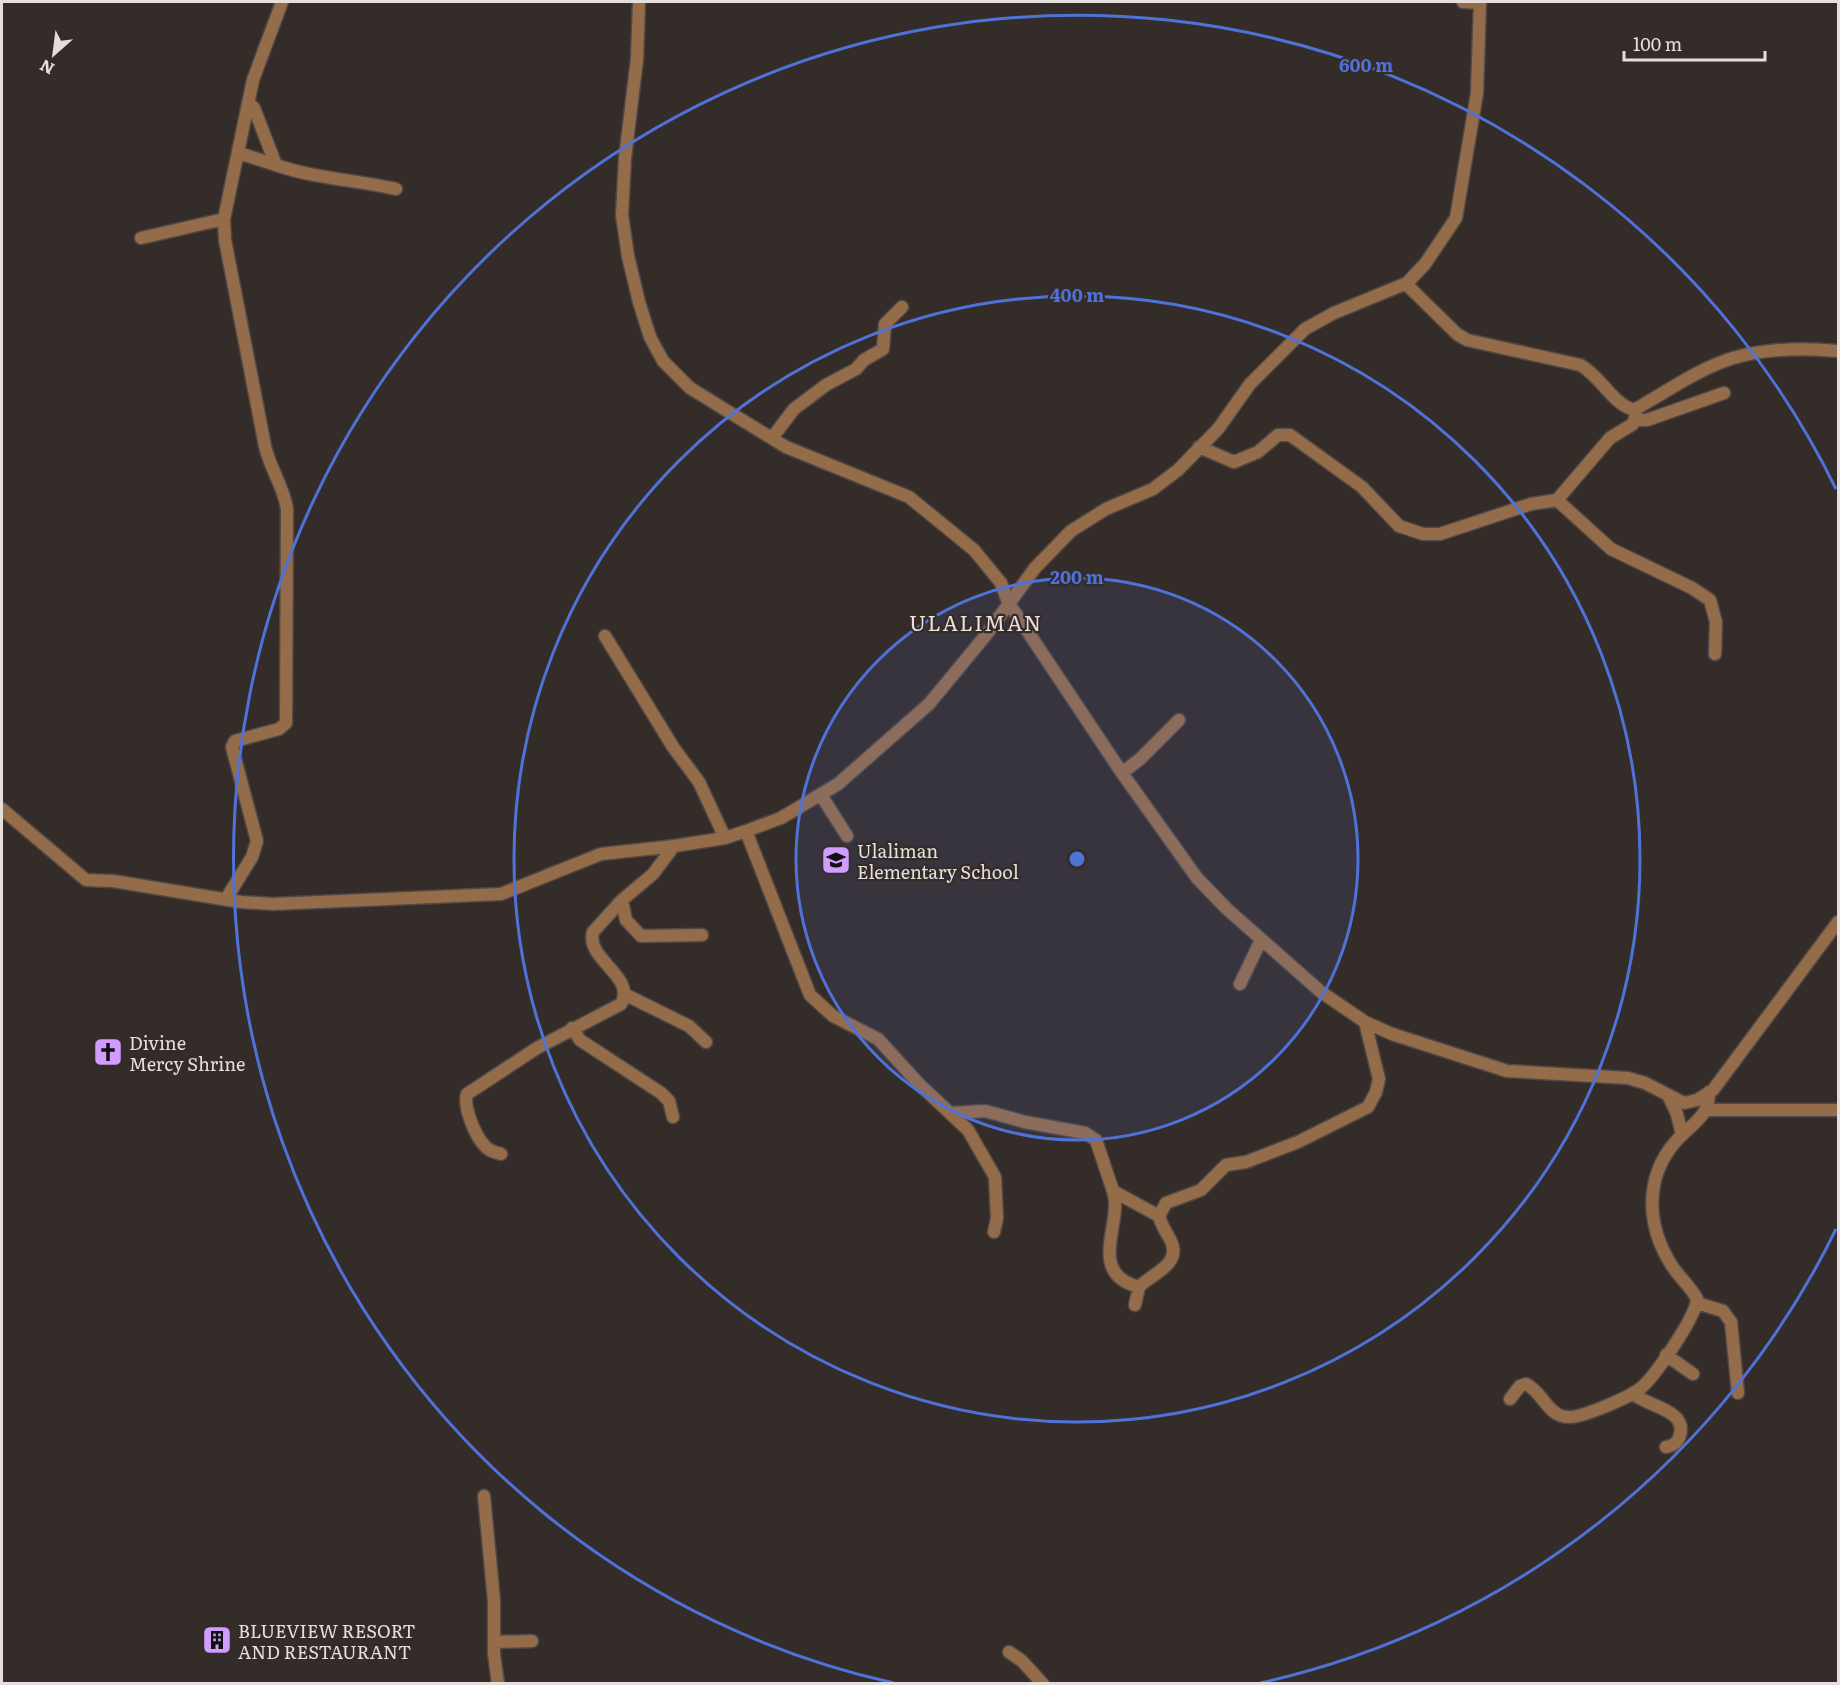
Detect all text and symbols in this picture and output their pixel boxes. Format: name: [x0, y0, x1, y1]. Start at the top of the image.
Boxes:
north arrow: [24, 24, 84, 84]
scale bar: [1624, 24, 1765, 62]
text: 100 m: [1633, 30, 1682, 57]
text: 600 m: [1339, 51, 1393, 78]
text: N: [35, 54, 58, 82]
text: 400 m: [1050, 281, 1104, 308]
text: 200 m: [1050, 563, 1104, 590]
district label: ULALIMAN: [909, 606, 1043, 637]
place label: Ulaliman Elementary School: [857, 837, 1019, 885]
school or university icon: Ulaliman Elementary School: [820, 844, 852, 876]
centre of rings: [1067, 849, 1087, 869]
place label: Divine Mercy Shrine: [129, 1029, 245, 1077]
church icon: Divine Mercy Shrine: [92, 1036, 124, 1068]
place label: BLUEVIEW RESORT AND RESTAURANT: [238, 1617, 416, 1665]
building icon: BLUEVIEW RESORT AND RESTAURANT: [201, 1624, 233, 1656]

